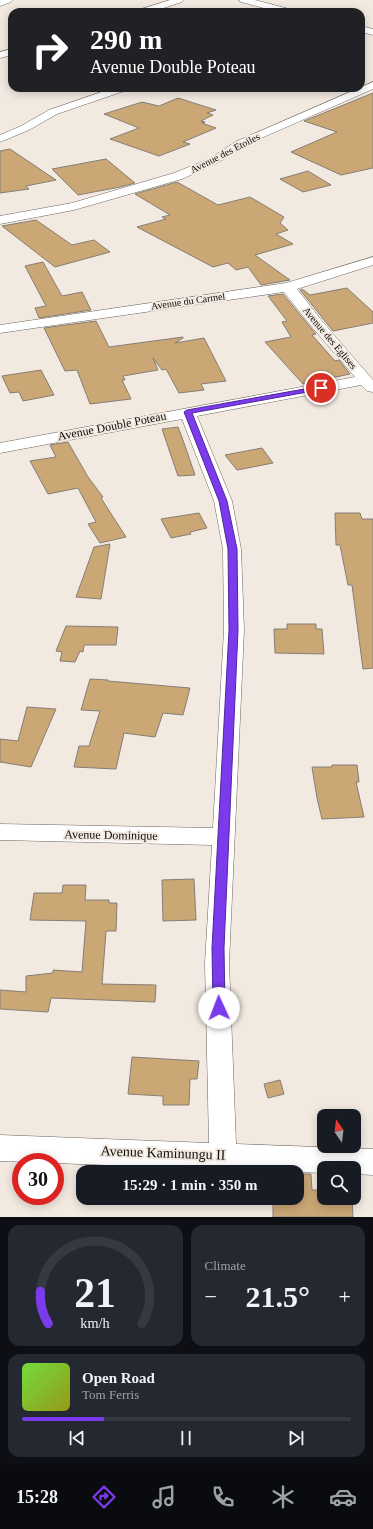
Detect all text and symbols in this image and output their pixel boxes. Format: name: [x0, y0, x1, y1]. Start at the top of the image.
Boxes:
icon: right: [24, 24, 76, 76]
text: 290 m: [90, 24, 162, 55]
text: Avenue Double Poteau: [90, 57, 256, 77]
street label: Avenue des Etoiles: [188, 131, 262, 175]
street label: Avenue du Carmel: [150, 290, 226, 312]
street label: Avenue des Eglises: [301, 305, 359, 371]
pin: [304, 371, 338, 405]
icon: arrive: [310, 377, 332, 399]
street label: Avenue Double Poteau: [56, 409, 168, 443]
street label: Avenue Dominique: [64, 827, 158, 843]
position arrow: [198, 987, 240, 1029]
north arrow: [317, 1109, 361, 1153]
map controls: [317, 1109, 361, 1205]
street label: Avenue Kaminungu II: [100, 1143, 226, 1163]
speed limit sign: 30: [12, 1153, 64, 1205]
button: search: [317, 1161, 361, 1205]
text: 15:29 · 1 min · 350 m: [123, 1177, 258, 1193]
text: Climate: [205, 1258, 246, 1273]
text: 21: [74, 1269, 116, 1315]
text: 21.5°: [246, 1280, 310, 1313]
text: −: [205, 1284, 217, 1309]
text: +: [339, 1284, 351, 1309]
text: km/h: [81, 1314, 110, 1330]
text: Open Road: [82, 1370, 155, 1386]
text: Tom Ferris: [82, 1387, 139, 1402]
icon: previous: [66, 1427, 88, 1449]
icon: pause: [175, 1427, 197, 1449]
icon: next: [285, 1427, 307, 1449]
icon: directions: [90, 1483, 118, 1511]
icon: music: [150, 1483, 178, 1511]
icon: phone: [209, 1483, 237, 1511]
icon: climate: [269, 1483, 297, 1511]
icon: car: [329, 1483, 357, 1511]
text: 15:28: [16, 1487, 58, 1507]

